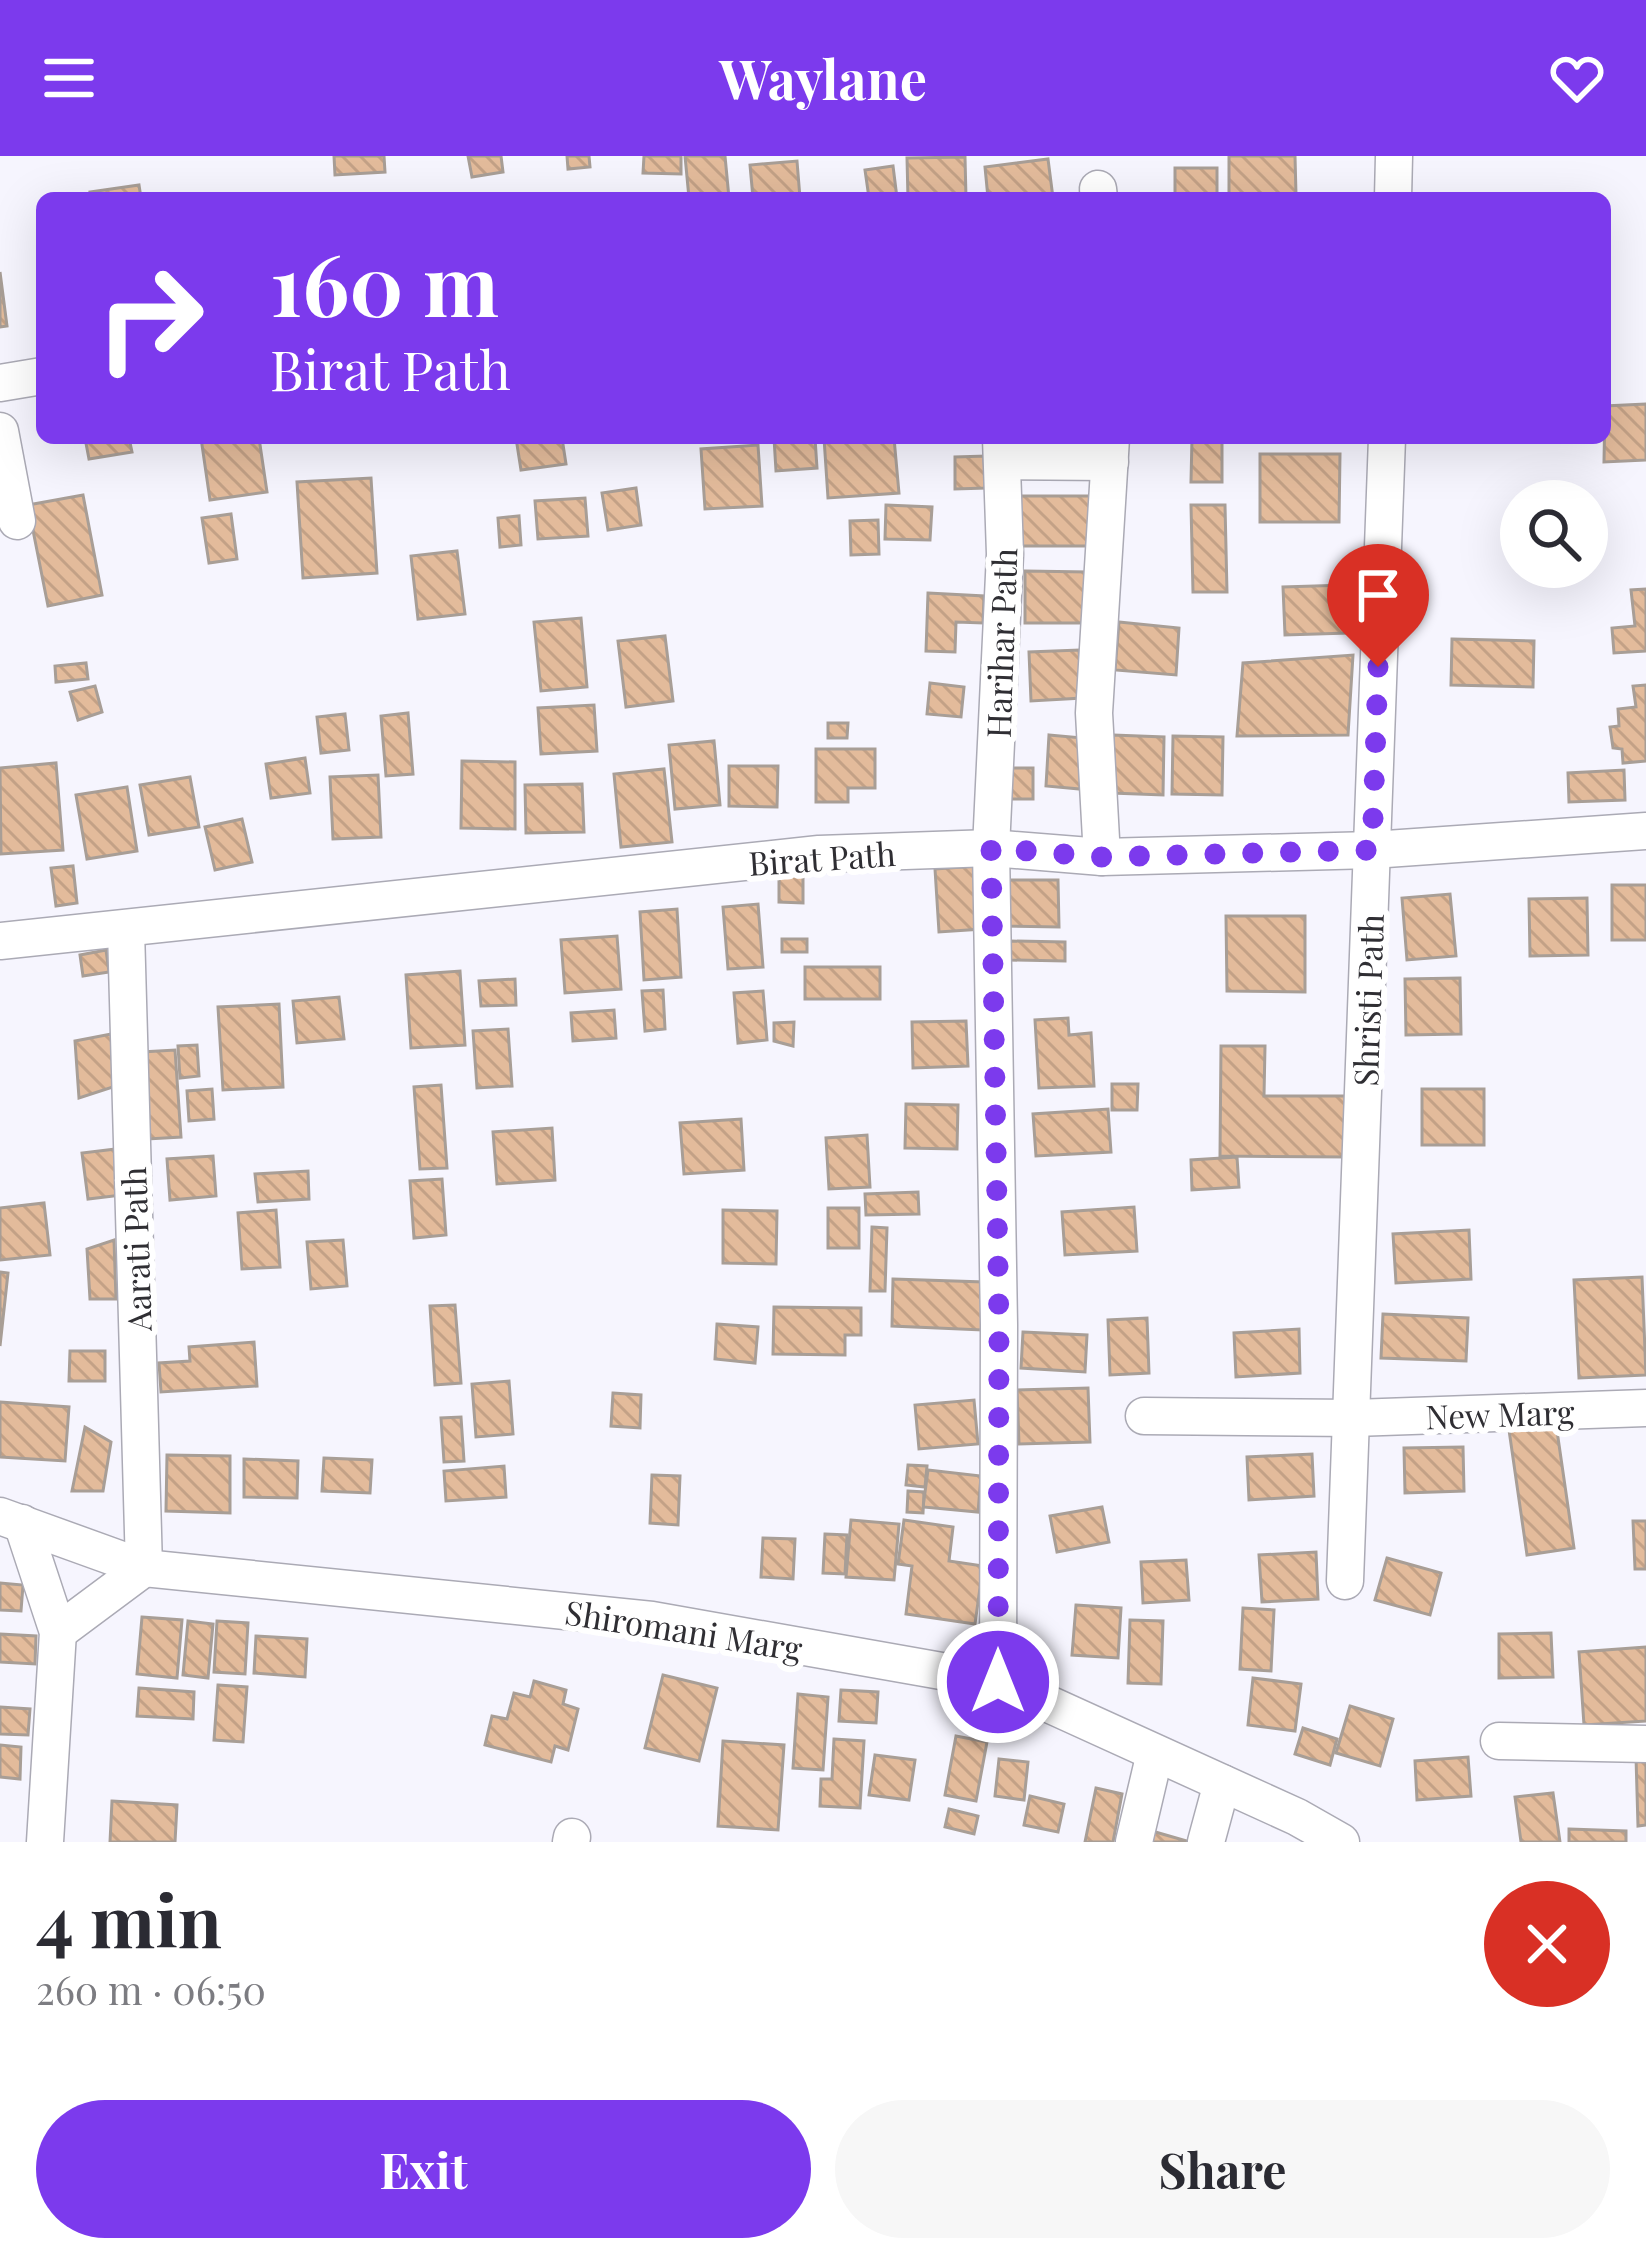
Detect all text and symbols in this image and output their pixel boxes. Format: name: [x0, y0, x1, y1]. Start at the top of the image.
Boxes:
text: Waylane: [719, 42, 927, 114]
icon: menu: [36, 45, 102, 111]
icon: heart: [1544, 45, 1610, 111]
text: 160 m: [270, 226, 499, 338]
icon: right: [72, 240, 228, 396]
text: Birat Path: [270, 333, 511, 405]
map controls: [1500, 480, 1608, 588]
button: search: [1500, 480, 1608, 588]
pin: [1327, 544, 1429, 667]
street label: Harihar Path: [975, 547, 1025, 739]
icon: arrive: [1345, 562, 1411, 628]
street label: Birat Path: [747, 830, 897, 884]
street label: Shristi Path: [1342, 913, 1392, 1087]
street label: Aarati Path: [110, 1166, 160, 1333]
street label: New Marg: [1425, 1388, 1576, 1438]
street label: Shiromani Marg: [562, 1589, 806, 1670]
position arrow: [935, 1619, 1061, 1745]
text: 4 min: [36, 1870, 222, 1966]
button: close: [1484, 1881, 1610, 2007]
text: 260 m · 06:50: [36, 1963, 266, 2015]
button: Exit: [36, 2100, 811, 2238]
button: Share: [835, 2100, 1610, 2238]

